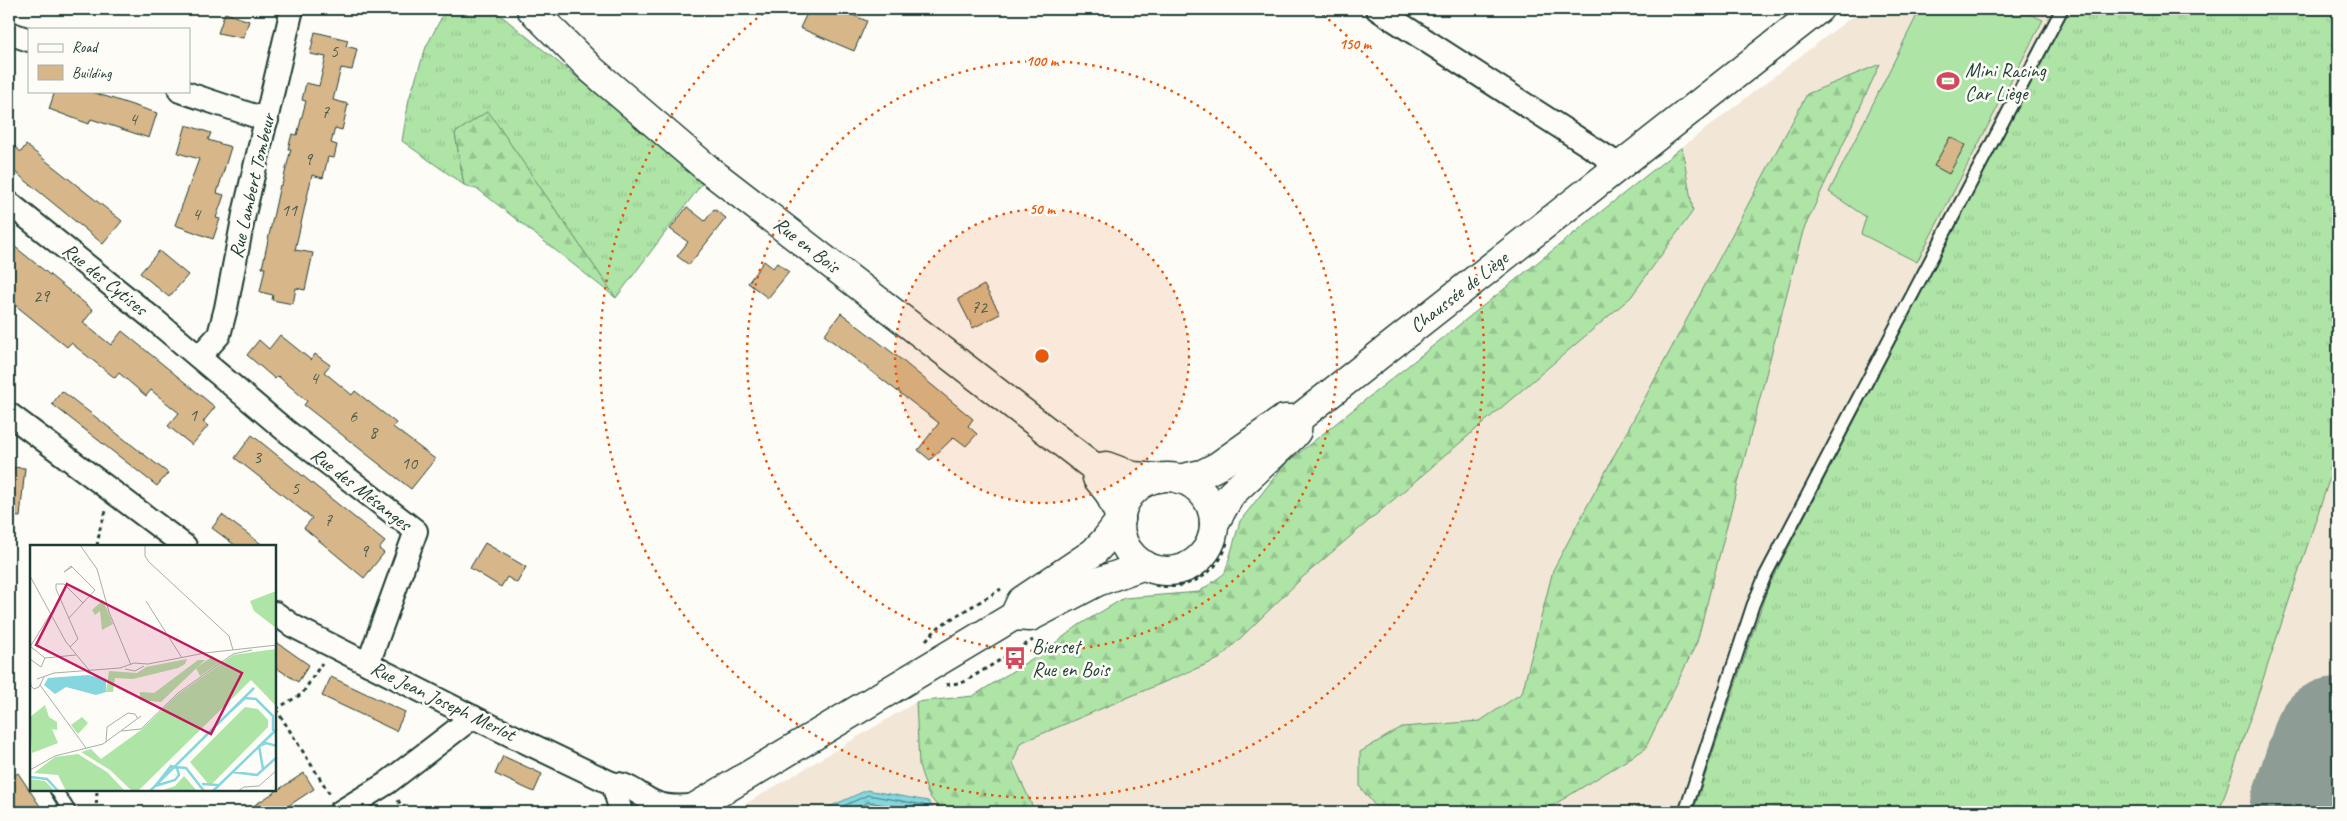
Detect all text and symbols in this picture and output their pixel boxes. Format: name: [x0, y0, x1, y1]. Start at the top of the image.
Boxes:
legend: [28, 28, 190, 92]
text: 150 m: [1339, 35, 1373, 54]
text: Road: [72, 38, 99, 57]
house number: 5: [330, 40, 339, 62]
text: 100 m: [1026, 52, 1060, 71]
place label: Mini Racing Car Liège: [1965, 58, 2047, 106]
text: Building: [72, 64, 112, 83]
sports icon: Mini Racing Car Liège: [1935, 68, 1961, 94]
house number: 7: [321, 101, 330, 123]
house number: 4: [129, 108, 139, 130]
street label: Rue Lambert Tombeur: [223, 110, 281, 261]
house number: 9: [304, 148, 314, 170]
house number: 11: [281, 199, 298, 221]
text: 50 m: [1029, 200, 1056, 219]
house number: 4: [192, 203, 202, 225]
street label: Rue en Bois: [769, 211, 847, 280]
street label: Rue des Cytises: [58, 237, 154, 322]
street label: Chaussée de Liège: [1405, 245, 1514, 338]
house number: 29: [33, 285, 51, 307]
house number: 72: [971, 296, 989, 318]
centre of rings: [1033, 347, 1051, 365]
house number: 4: [310, 367, 320, 389]
house number: 1: [189, 404, 198, 426]
house number: 6: [349, 405, 358, 427]
house number: 8: [369, 421, 379, 443]
street label: Rue des Mésanges: [306, 442, 418, 537]
house number: 3: [253, 446, 263, 468]
house number: 10: [401, 452, 419, 474]
house number: 5: [291, 477, 300, 499]
house number: 7: [324, 509, 333, 531]
house number: 9: [360, 540, 370, 562]
inset map: [30, 545, 276, 791]
place label: Bierset Rue en Bois: [1032, 634, 1111, 682]
bus stop icon: Bierset Rue en Bois: [1002, 645, 1028, 671]
street label: Rue Jean Joseph Merlot: [367, 655, 521, 748]

